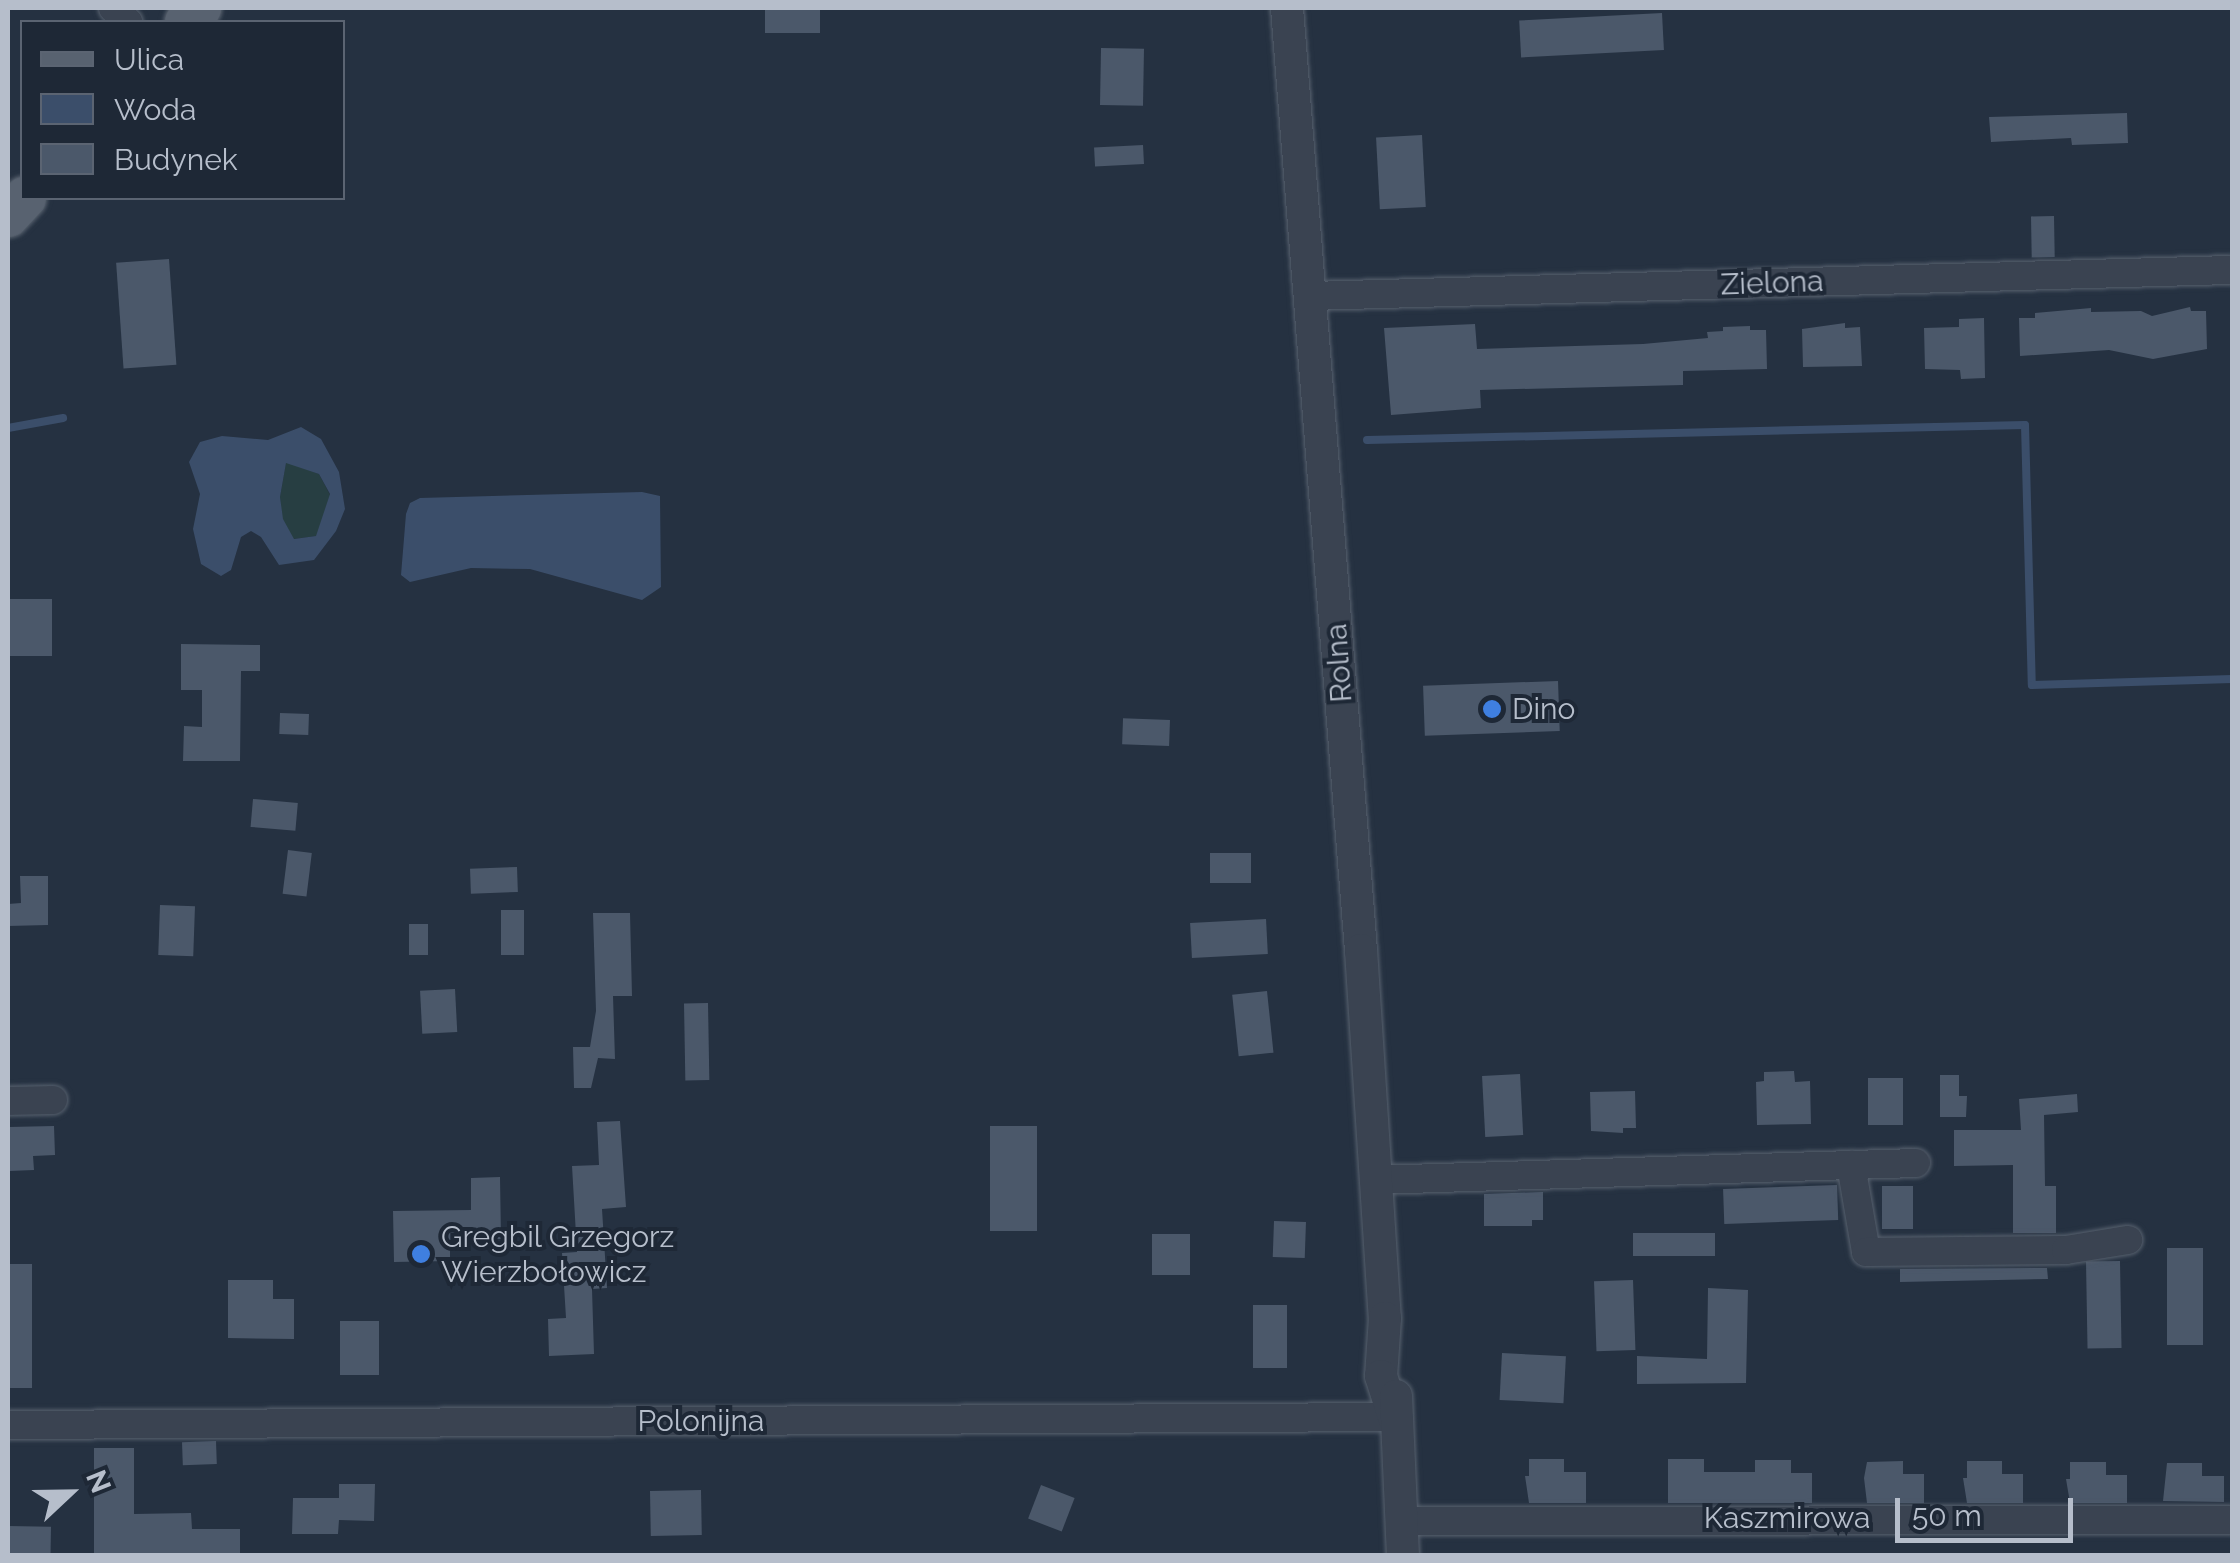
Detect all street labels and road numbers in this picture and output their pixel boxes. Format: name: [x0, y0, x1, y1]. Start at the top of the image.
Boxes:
street label: Zielona: [1720, 263, 1824, 303]
street label: Rolna: [1318, 622, 1360, 704]
street label: Polonijna: [638, 1403, 764, 1439]
street label: Kaszmirowa: [1704, 1500, 1870, 1536]

